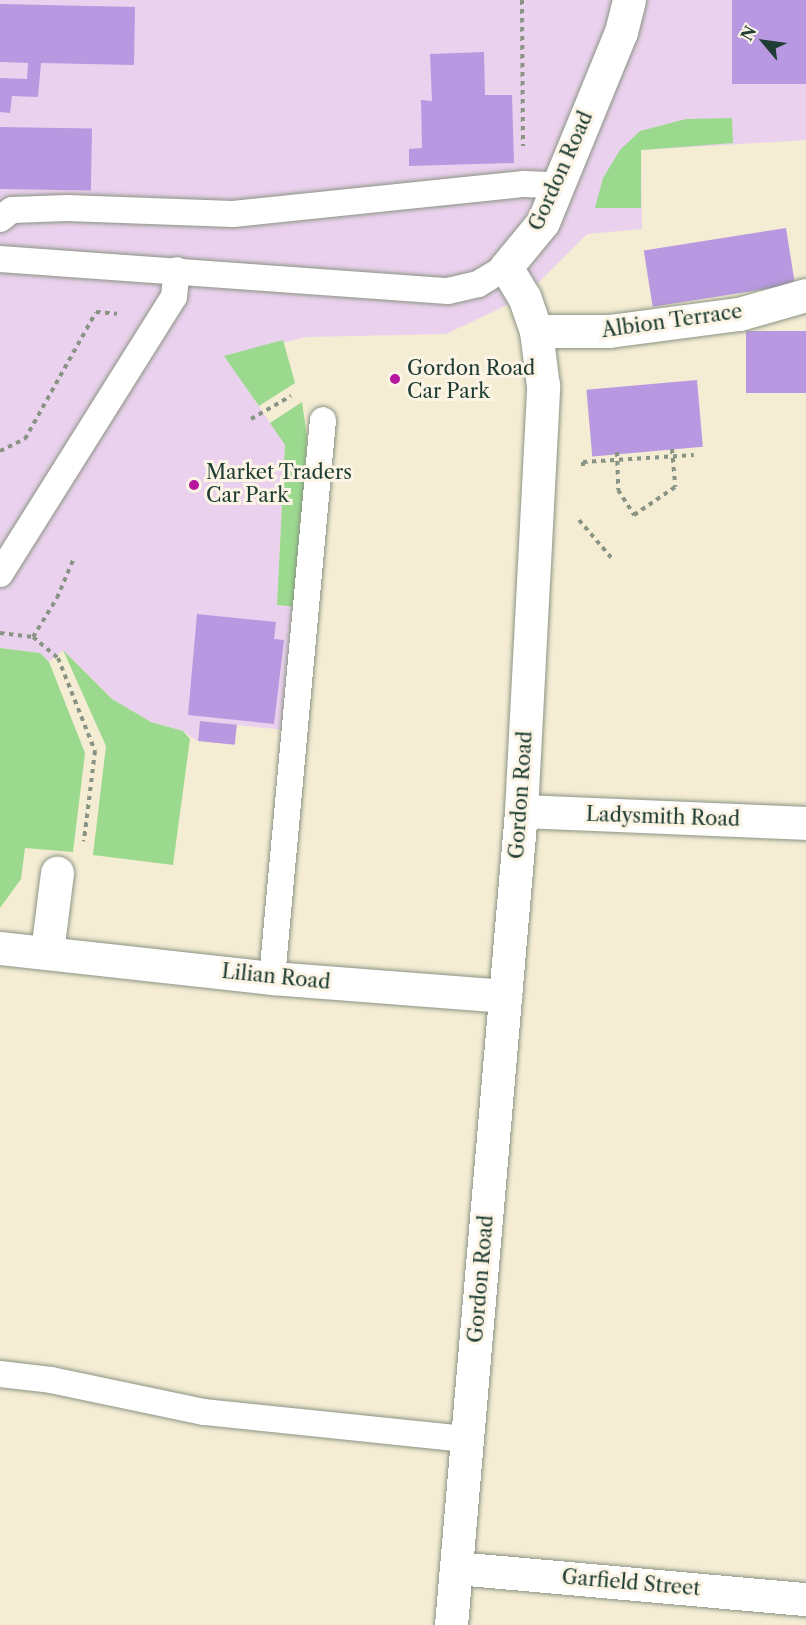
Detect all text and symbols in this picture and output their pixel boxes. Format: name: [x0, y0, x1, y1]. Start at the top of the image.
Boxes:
north arrow: [734, 12, 794, 72]
text: N: [736, 22, 760, 44]
street label: Gordon Road: [524, 108, 598, 234]
street label: Albion Terrace: [600, 299, 744, 343]
place label: Gordon Road Car Park: [407, 356, 535, 403]
marker: Gordon Road Car Park: [388, 372, 402, 386]
place label: Market Traders Car Park: [206, 461, 353, 508]
marker: Market Traders Car Park: [187, 478, 201, 492]
street label: Gordon Road: [505, 730, 537, 860]
street label: Ladysmith Road: [586, 802, 740, 832]
street label: Lilian Road: [221, 959, 331, 995]
street label: Gordon Road: [463, 1214, 499, 1344]
street label: Garfield Street: [561, 1565, 701, 1601]

